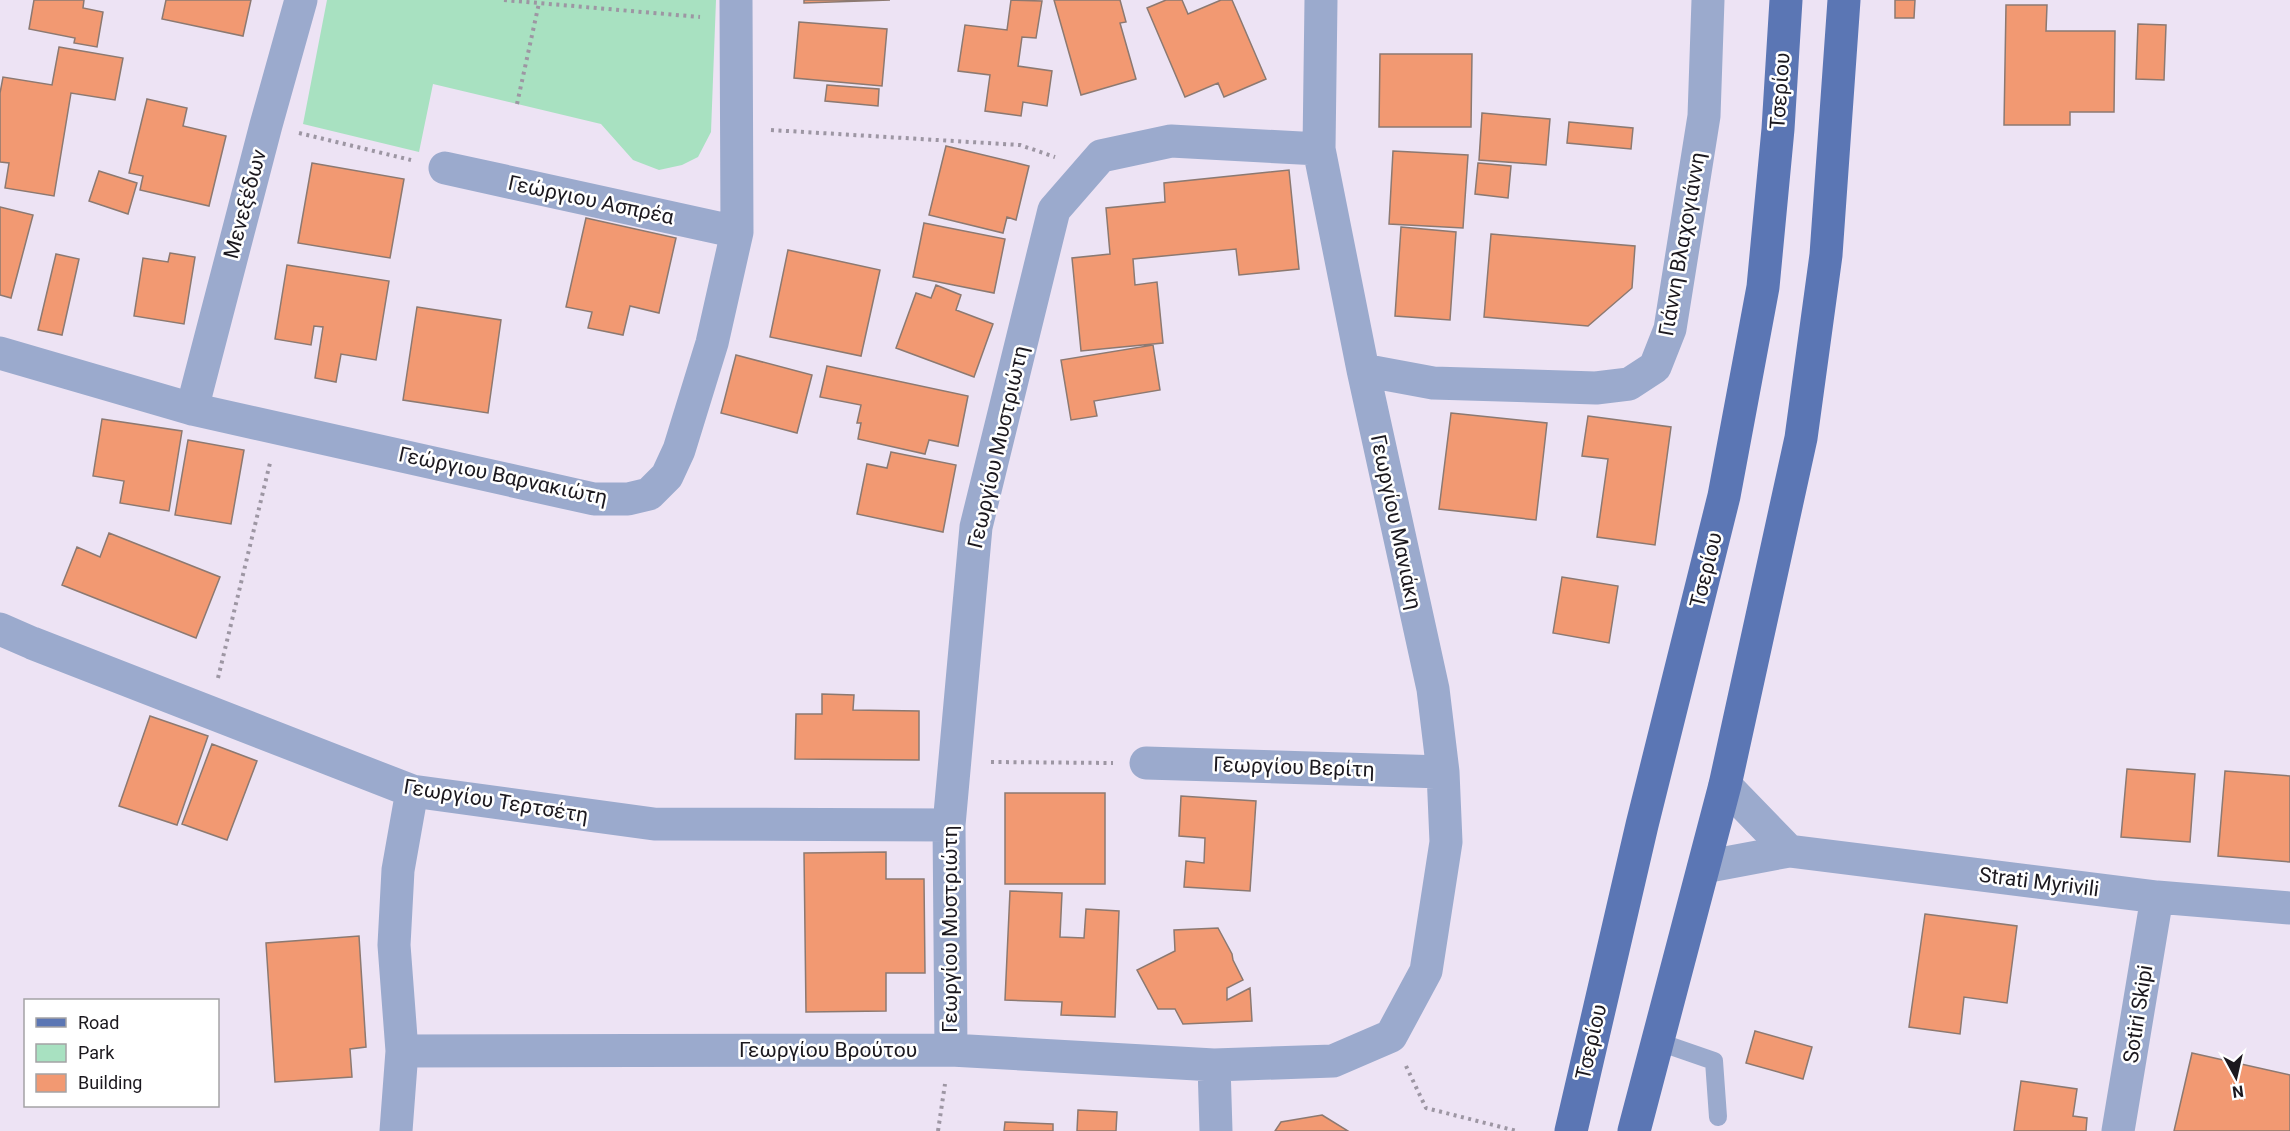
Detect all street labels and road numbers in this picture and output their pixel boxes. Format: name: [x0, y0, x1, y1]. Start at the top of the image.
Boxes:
street label: Τσερίου: [1765, 52, 1795, 130]
street label: Μενεξέδων: [219, 147, 271, 261]
street label: Γιάννη Βλαχογιάννη: [1654, 150, 1710, 338]
street label: Γεώργιου Ασπρέα: [506, 171, 676, 229]
street label: Γεωργίου Μυστριώτη: [963, 343, 1033, 551]
street label: Γεωργίου Μανιάκη: [1366, 432, 1426, 612]
street label: Γεώργιου Βαρνακιώτη: [396, 442, 610, 510]
street label: Τσερίου: [1685, 530, 1727, 610]
street label: Γεωργίου Βερίτη: [1213, 752, 1375, 782]
street label: Γεωργίου Τερτσέτη: [402, 775, 590, 827]
street label: Γεωργίου Μυστριώτη: [938, 825, 962, 1033]
street label: Strati Myrivili: [1978, 863, 2100, 901]
street label: Sotiri Skipi: [2118, 963, 2158, 1065]
street label: Τσερίου: [1571, 1002, 1611, 1082]
street label: Γεωργίου Βρούτου: [739, 1038, 917, 1062]

